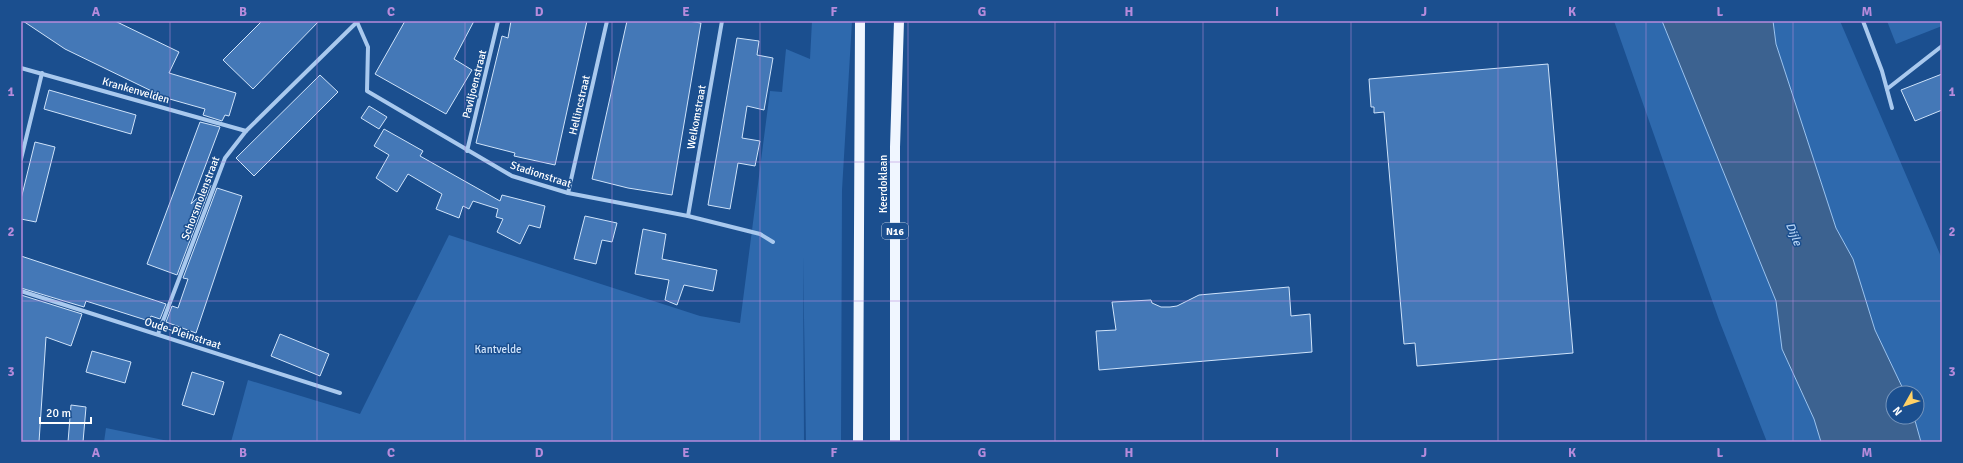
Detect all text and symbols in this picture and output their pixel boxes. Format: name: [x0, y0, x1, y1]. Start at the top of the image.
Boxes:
text: A: [92, 4, 101, 20]
text: B: [239, 4, 247, 20]
text: C: [387, 4, 395, 20]
text: D: [535, 4, 544, 20]
text: E: [682, 4, 690, 20]
text: F: [831, 4, 838, 20]
text: G: [978, 4, 986, 20]
text: H: [1125, 4, 1133, 20]
text: I: [1275, 4, 1279, 20]
text: J: [1421, 4, 1427, 20]
text: K: [1568, 4, 1576, 20]
text: L: [1717, 4, 1724, 20]
text: M: [1862, 4, 1873, 20]
street label: Paviljoenstraat: [460, 48, 489, 120]
street label: Hellincstraat: [566, 74, 593, 136]
street label: Krankenvelden: [101, 75, 171, 106]
text: 1: [7, 84, 15, 100]
street label: Welkomstraat: [684, 84, 709, 150]
text: 1: [1948, 84, 1956, 100]
street label: Schorsmolenstraat: [179, 154, 222, 242]
street label: Keerdoklaan: [877, 155, 890, 213]
street label: Stadionstraat: [509, 158, 573, 191]
water label: Dijle: [1782, 220, 1805, 249]
road number: N16: [882, 223, 908, 239]
text: 2: [7, 224, 15, 240]
text: 2: [1948, 224, 1956, 240]
street label: Oude-Pleinstraat: [143, 315, 223, 352]
park label: Kantvelde: [475, 343, 521, 356]
text: 3: [7, 364, 15, 380]
text: 3: [1948, 364, 1956, 380]
north arrow: [1885, 385, 1925, 425]
scale bar: [40, 399, 91, 425]
text: N: [1890, 404, 1905, 418]
text: 20 m: [46, 406, 71, 421]
text: A: [92, 445, 101, 461]
text: B: [239, 445, 247, 461]
text: C: [387, 445, 395, 461]
text: D: [535, 445, 544, 461]
text: E: [682, 445, 690, 461]
text: F: [831, 445, 838, 461]
text: G: [978, 445, 986, 461]
text: H: [1125, 445, 1133, 461]
text: I: [1275, 445, 1279, 461]
text: J: [1421, 445, 1427, 461]
text: K: [1568, 445, 1576, 461]
text: L: [1717, 445, 1724, 461]
text: M: [1862, 445, 1873, 461]

